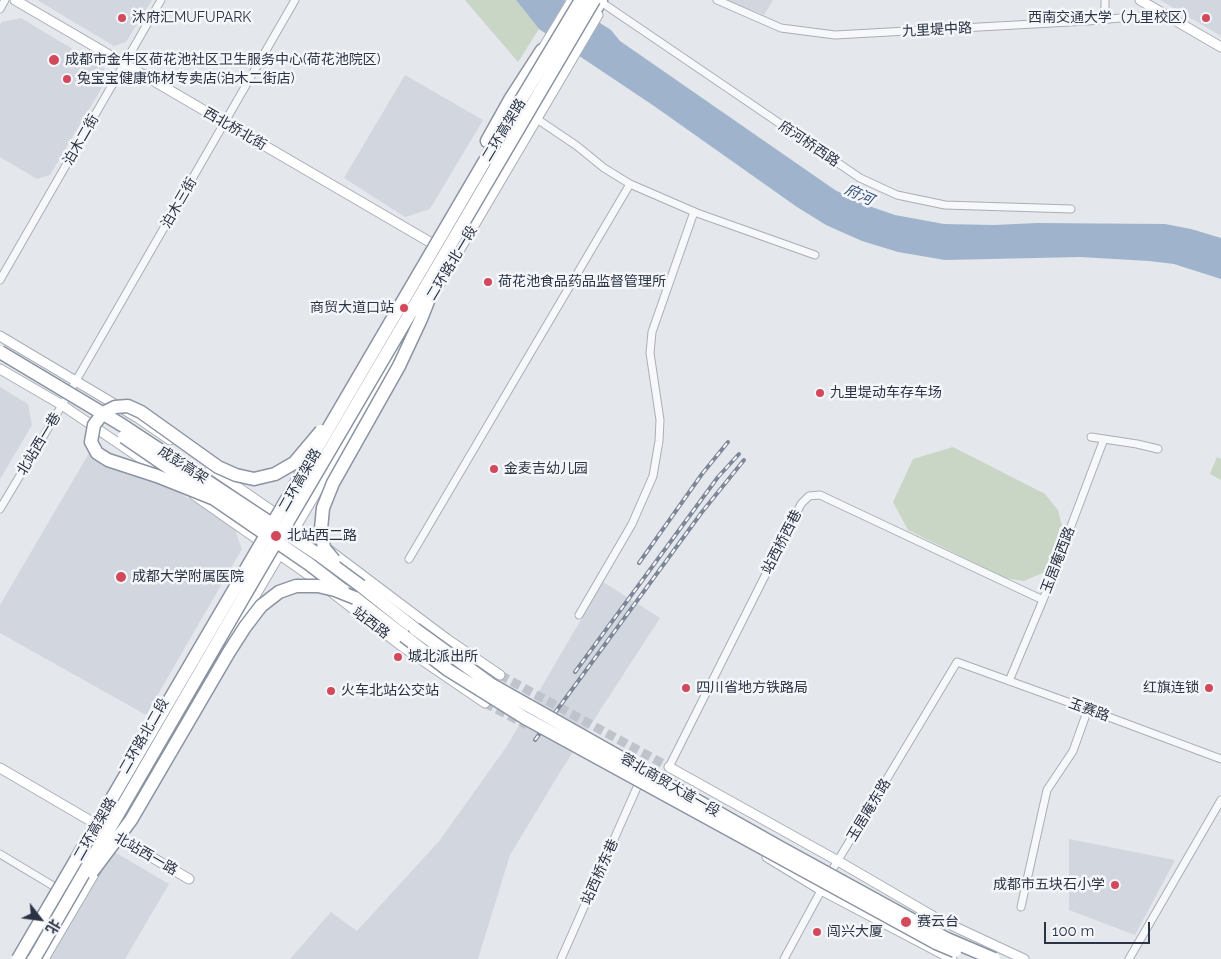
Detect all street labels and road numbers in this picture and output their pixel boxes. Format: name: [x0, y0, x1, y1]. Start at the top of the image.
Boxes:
street label: 九里堤中路: [902, 20, 972, 40]
street label: 二环高架路: [479, 96, 529, 164]
street label: 西北桥北街: [200, 104, 270, 154]
street label: 泊木二街: [60, 112, 102, 168]
street label: 府河桥西路: [775, 117, 843, 171]
street label: 泊木三街: [158, 175, 200, 231]
street label: 二环路北一段: [423, 223, 481, 303]
street label: 北站西一巷: [14, 410, 64, 478]
street label: 成彭高架: [155, 443, 211, 487]
street label: 二环高架路: [275, 445, 325, 515]
street label: 站西桥西巷: [759, 507, 805, 577]
street label: 玉居庵西路: [1038, 524, 1078, 596]
street label: 站西路: [349, 603, 393, 643]
street label: 二环路北二段: [116, 695, 172, 777]
street label: 玉赛路: [1066, 695, 1112, 725]
street label: 蓉北商贸大道一段: [617, 750, 723, 820]
street label: 玉居庵东路: [844, 776, 894, 844]
street label: 二环高架路: [70, 794, 120, 864]
street label: 北站西一路: [111, 829, 181, 879]
street label: 站西桥东巷: [578, 837, 622, 907]

